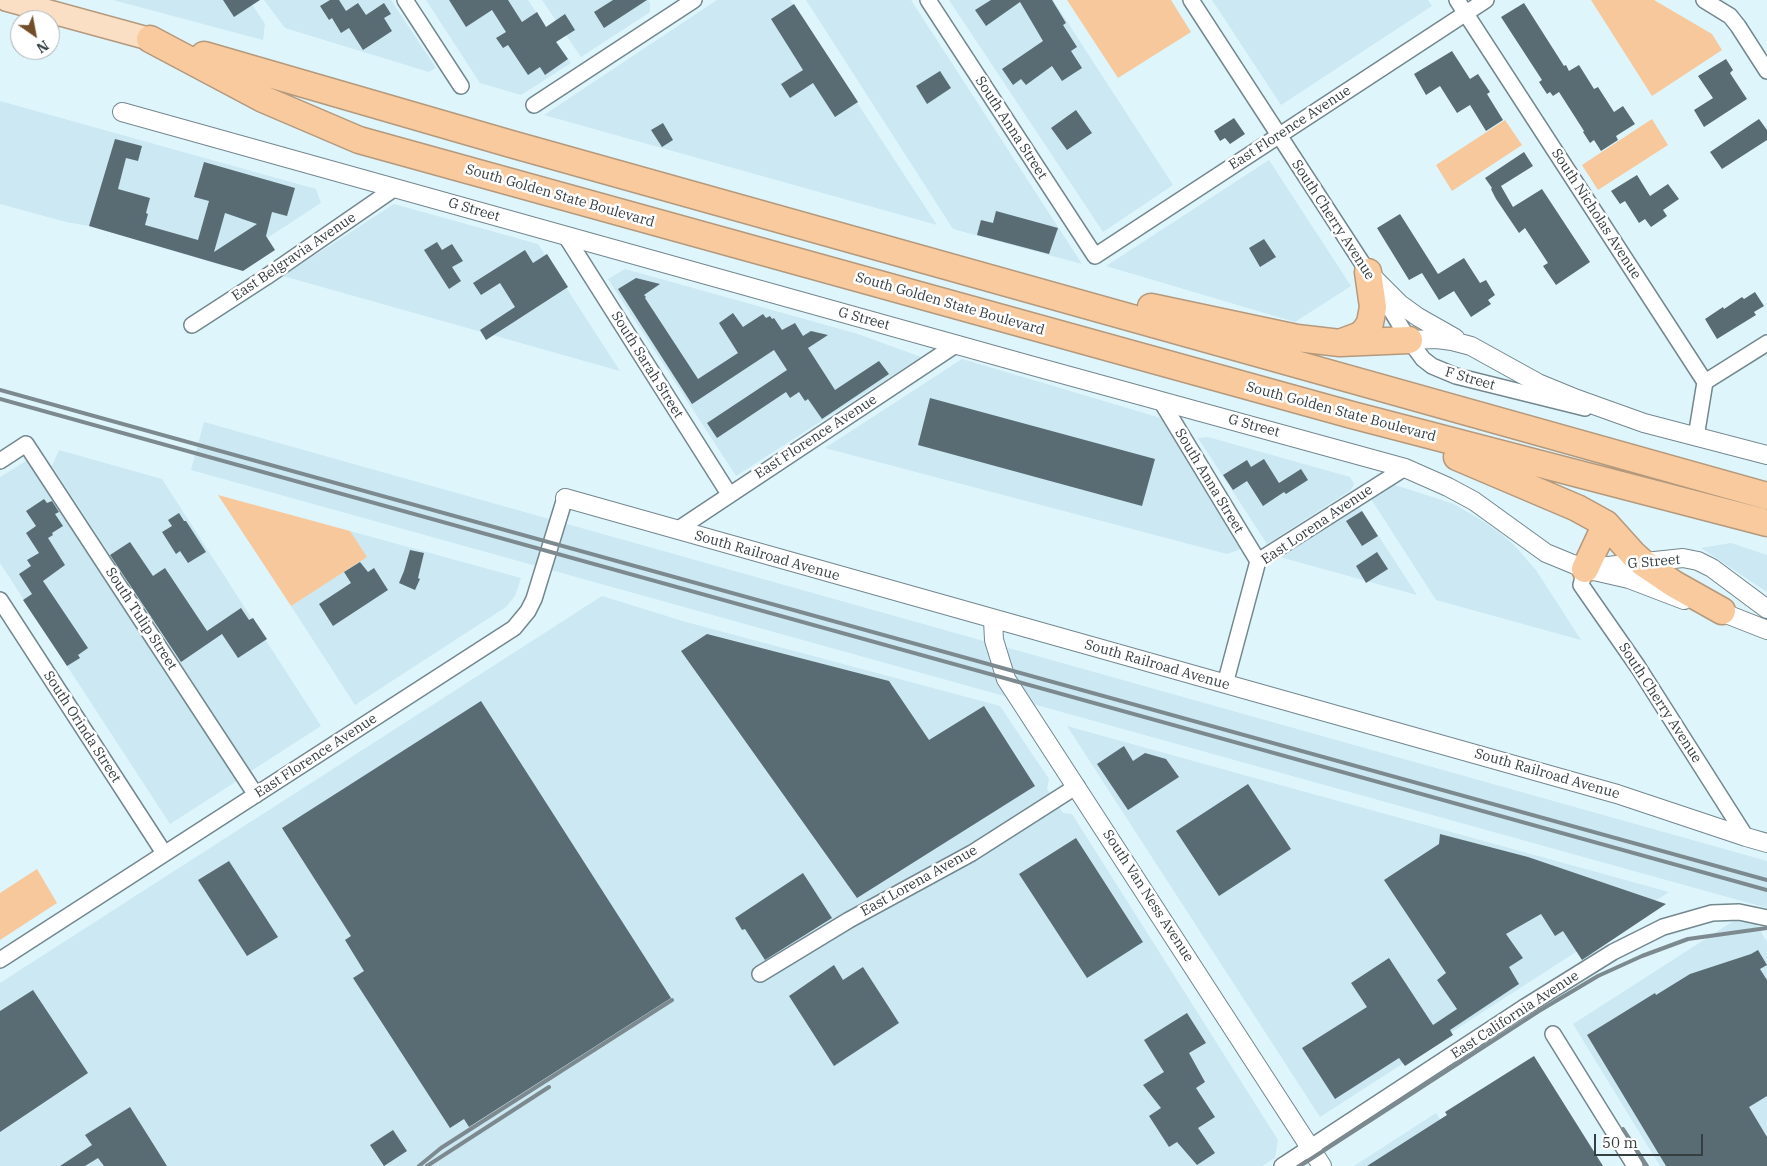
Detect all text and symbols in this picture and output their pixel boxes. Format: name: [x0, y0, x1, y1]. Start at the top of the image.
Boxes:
north arrow: [10, 10, 60, 60]
text: N: [33, 36, 52, 57]
street label: South Anna Street: [971, 73, 1051, 183]
street label: East Florence Avenue: [1226, 82, 1354, 174]
street label: South Nicholas Avenue: [1548, 146, 1644, 282]
street label: South Cherry Avenue: [1288, 157, 1378, 283]
street label: South Golden State Boulevard: [464, 161, 656, 231]
street label: G Street: [446, 195, 502, 225]
street label: East Belgravia Avenue: [229, 209, 359, 305]
street label: South Golden State Boulevard: [854, 269, 1046, 339]
street label: G Street: [836, 304, 892, 334]
street label: South Sarah Street: [607, 308, 687, 422]
street label: F Street: [1443, 364, 1497, 394]
street label: South Golden State Boulevard: [1244, 379, 1438, 445]
street label: East Florence Avenue: [752, 391, 880, 483]
street label: G Street: [1226, 411, 1282, 441]
street label: South Anna Street: [1171, 425, 1247, 537]
street label: East Lorena Avenue: [1258, 482, 1376, 568]
street label: South Railroad Avenue: [692, 527, 842, 585]
street label: G Street: [1627, 551, 1681, 573]
street label: South Tulip Street: [102, 565, 180, 673]
street label: South Railroad Avenue: [1082, 636, 1232, 694]
street label: South Cherry Avenue: [1615, 640, 1705, 766]
street label: South Orinda Street: [40, 668, 124, 786]
street label: East Florence Avenue: [252, 710, 380, 802]
street label: South Railroad Avenue: [1472, 745, 1622, 803]
street label: South Van Ness Avenue: [1099, 827, 1197, 965]
street label: East Lorena Avenue: [858, 842, 980, 920]
street label: East California Avenue: [1448, 967, 1582, 1063]
scale bar: [1597, 1124, 1706, 1156]
text: 50 m: [1602, 1133, 1638, 1152]

